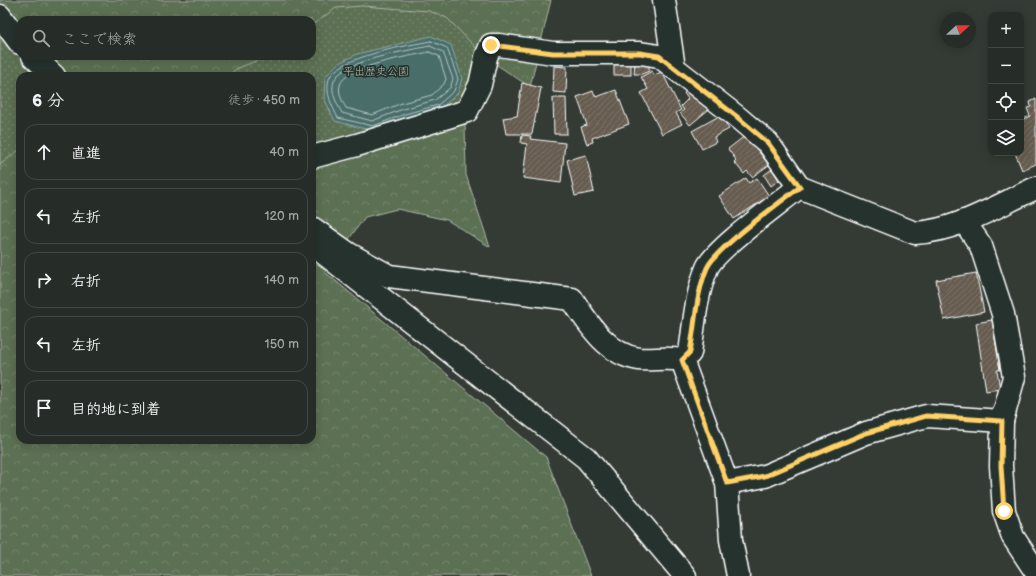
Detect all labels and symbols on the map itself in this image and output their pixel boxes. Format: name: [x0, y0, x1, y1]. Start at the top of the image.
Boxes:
north arrow: [940, 12, 976, 48]
route end: [482, 36, 500, 54]
park label: 平出歴史公園: [343, 65, 409, 78]
route start: [995, 502, 1013, 520]

